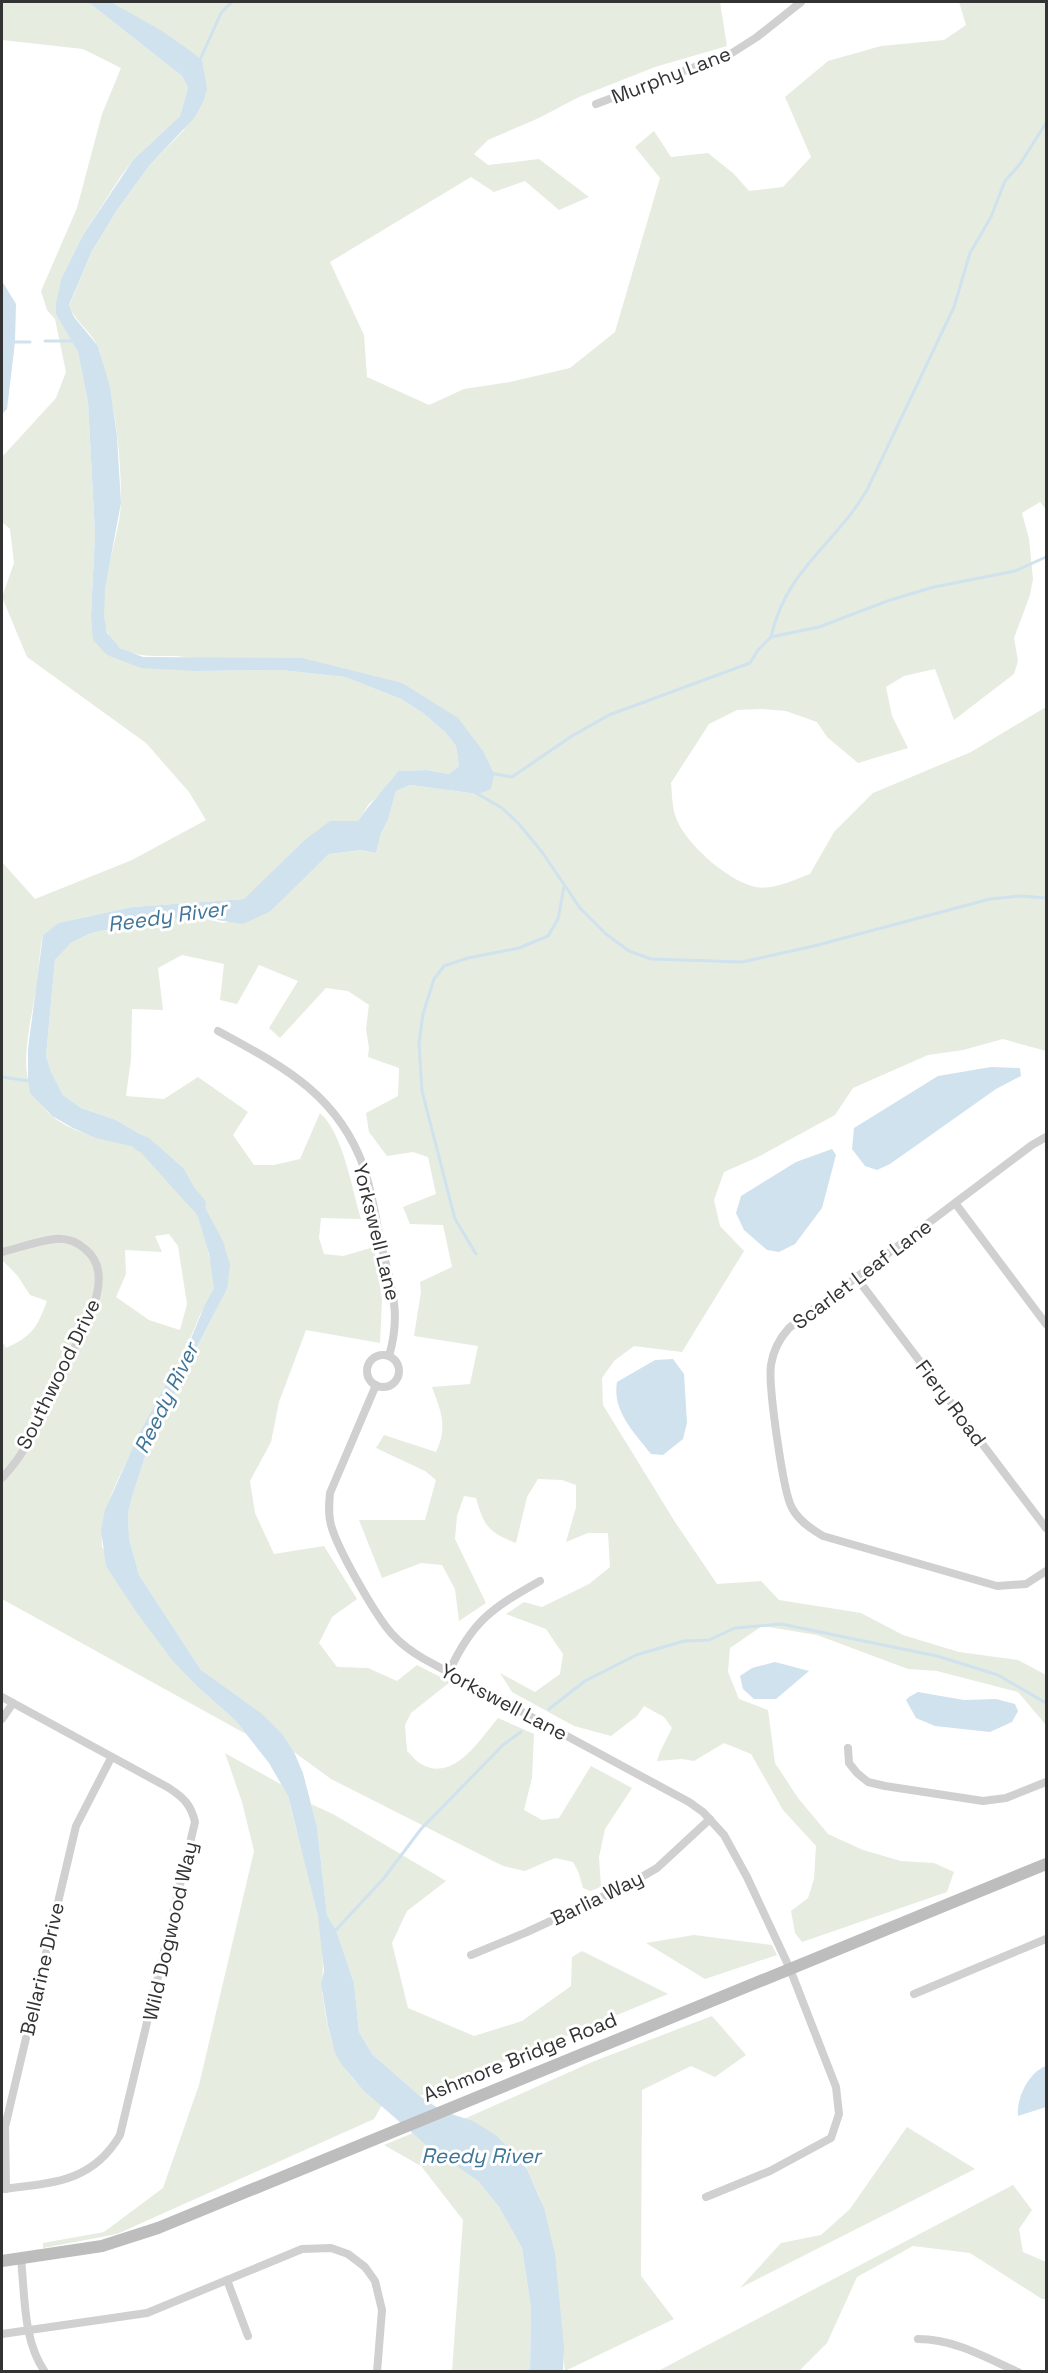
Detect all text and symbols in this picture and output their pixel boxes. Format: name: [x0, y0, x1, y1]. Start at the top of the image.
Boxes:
street label: Murphy Lane: [608, 40, 734, 110]
water label: Reedy River: [106, 894, 230, 938]
street label: Yorkswell Lane: [347, 1161, 407, 1303]
street label: Scarlet Leaf Lane: [787, 1213, 937, 1335]
street label: Southwood Drive: [10, 1294, 106, 1454]
water label: Reedy River: [128, 1336, 205, 1458]
street label: Fiery Road: [910, 1355, 992, 1451]
street label: Yorkswell Lane: [436, 1658, 572, 1746]
street label: Wild Dogwood Way: [137, 1839, 203, 2023]
street label: Barlia Way: [547, 1865, 647, 1931]
street label: Bellarine Drive: [14, 1900, 70, 2038]
street label: Ashmore Bridge Road: [419, 2006, 621, 2108]
water label: Reedy River: [421, 2142, 543, 2169]

